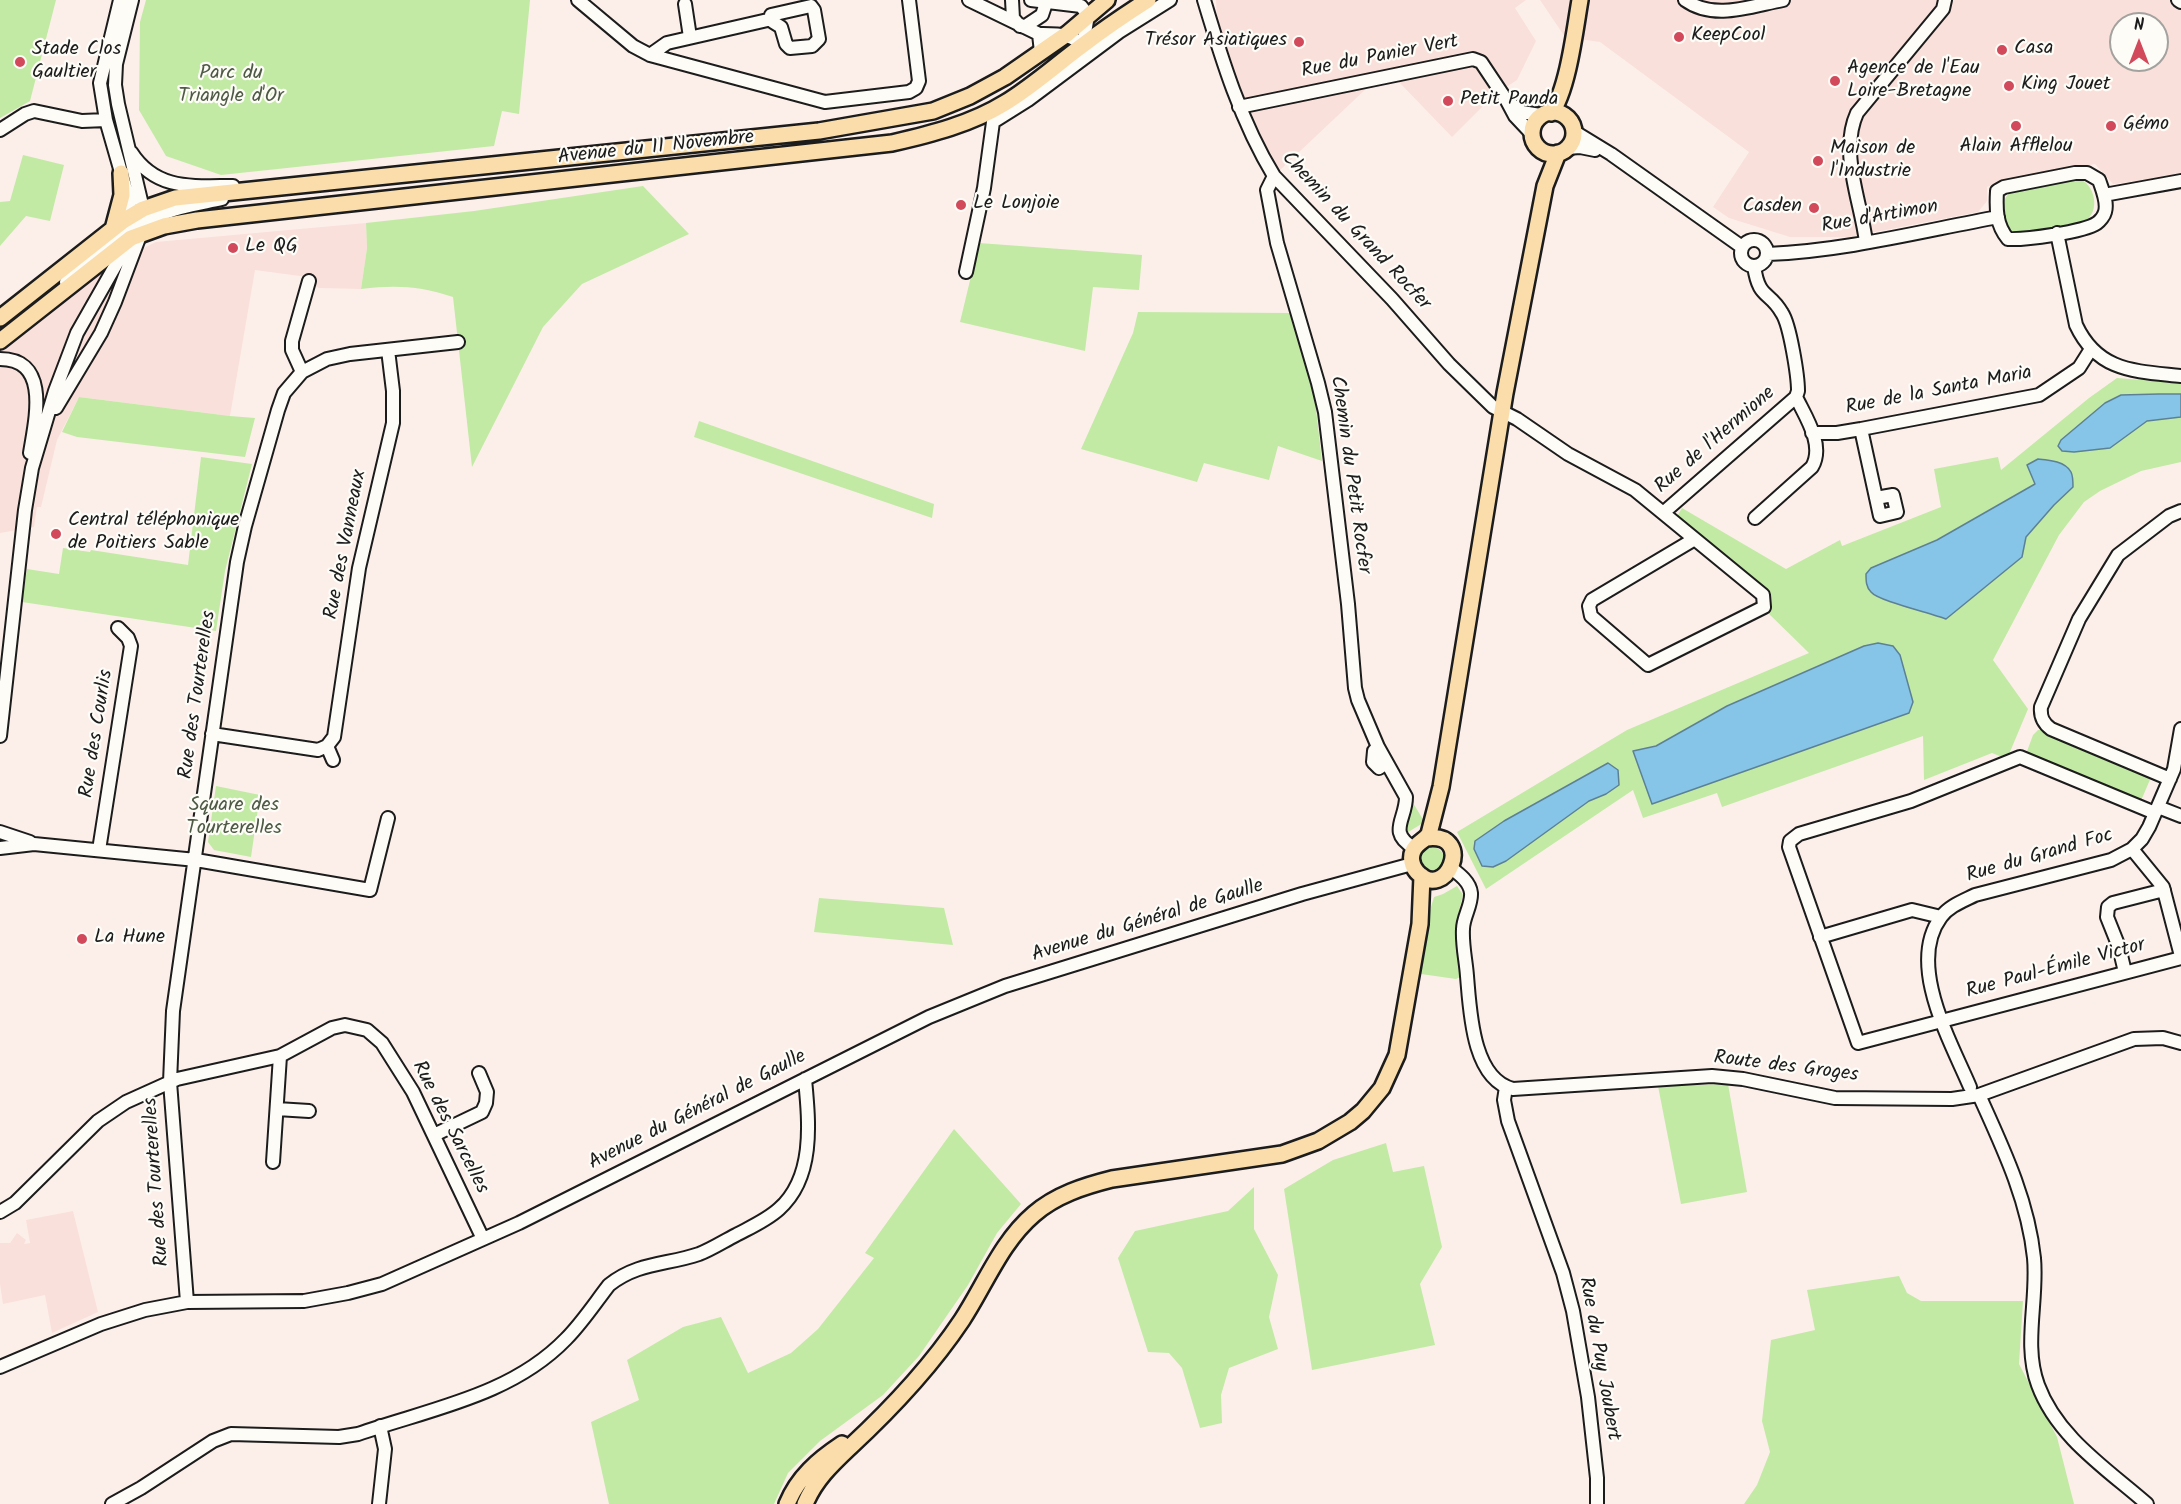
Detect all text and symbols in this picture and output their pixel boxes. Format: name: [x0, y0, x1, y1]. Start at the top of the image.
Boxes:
north arrow: [2109, 12, 2169, 72]
text: N: [2134, 13, 2144, 38]
place label: KeepCool: [1691, 25, 1765, 49]
place label: Trésor Asiatiques: [1145, 30, 1287, 54]
marker: KeepCool: [1672, 30, 1686, 44]
street label: Rue du Panier Vert: [1300, 31, 1460, 85]
marker: Trésor Asiatiques: [1292, 35, 1306, 49]
place label: Casa: [2014, 38, 2053, 62]
place label: Stade Clos Gaultier: [32, 39, 121, 86]
marker: Casa: [1995, 43, 2009, 57]
marker: Stade Clos Gaultier: [13, 55, 27, 69]
place label: Agence de l'Eau Loire-Bretagne: [1847, 58, 1980, 105]
park label: Parc du Triangle d'Or: [178, 63, 284, 110]
marker: Agence de l'Eau Loire-Bretagne: [1828, 74, 1842, 88]
place label: King Jouet: [2021, 74, 2111, 98]
marker: King Jouet: [2002, 79, 2016, 93]
place label: Petit Panda: [1460, 89, 1558, 113]
marker: Petit Panda: [1441, 94, 1455, 108]
place label: Gémo: [2123, 114, 2169, 138]
marker: Alain Afflelou: [2009, 119, 2023, 133]
marker: Gémo: [2104, 119, 2118, 133]
street label: Avenue du 11 Novembre: [557, 127, 755, 171]
place label: Alain Afflelou: [1960, 136, 2072, 160]
place label: Maison de l'Industrie: [1830, 138, 1915, 185]
street label: Chemin du Grand Rocfer: [1275, 148, 1435, 316]
marker: Maison de l'Industrie: [1811, 154, 1825, 168]
place label: Le Lonjoie: [973, 193, 1059, 217]
place label: Casden: [1742, 196, 1802, 220]
street label: Rue d'Artimon: [1820, 196, 1940, 240]
marker: Le Lonjoie: [954, 198, 968, 212]
marker: Casden: [1807, 201, 1821, 215]
place label: Le QG: [245, 236, 298, 260]
marker: Le QG: [226, 241, 240, 255]
street label: Rue de la Santa Maria: [1844, 362, 2034, 422]
street label: Chemin du Petit Rocfer: [1323, 375, 1375, 575]
street label: Rue de l'Hermione: [1651, 382, 1781, 500]
street label: Rue des Vanneaux: [321, 468, 373, 622]
place label: Central téléphonique de Poitiers Sable: [68, 510, 239, 557]
marker: Central téléphonique de Poitiers Sable: [49, 527, 63, 541]
street label: Rue des Tourterelles: [175, 609, 223, 781]
street label: Rue des Courlis: [76, 668, 120, 800]
park label: Square des Tourterelles: [186, 795, 282, 842]
street label: Rue du Grand Foc: [1964, 825, 2116, 889]
street label: Avenue du Général de Gaulle: [1029, 875, 1267, 969]
place label: La Hune: [94, 927, 165, 951]
marker: La Hune: [75, 932, 89, 946]
street label: Rue Paul-Émile Victor: [1964, 935, 2148, 1005]
street label: Avenue du Général de Gaulle: [585, 1046, 811, 1176]
street label: Route des Groges: [1712, 1047, 1860, 1089]
street label: Rue des Sarcelles: [405, 1058, 493, 1198]
street label: Rue des Tourterelles: [140, 1097, 176, 1267]
street label: Rue du Puy Joubert: [1572, 1275, 1624, 1443]

